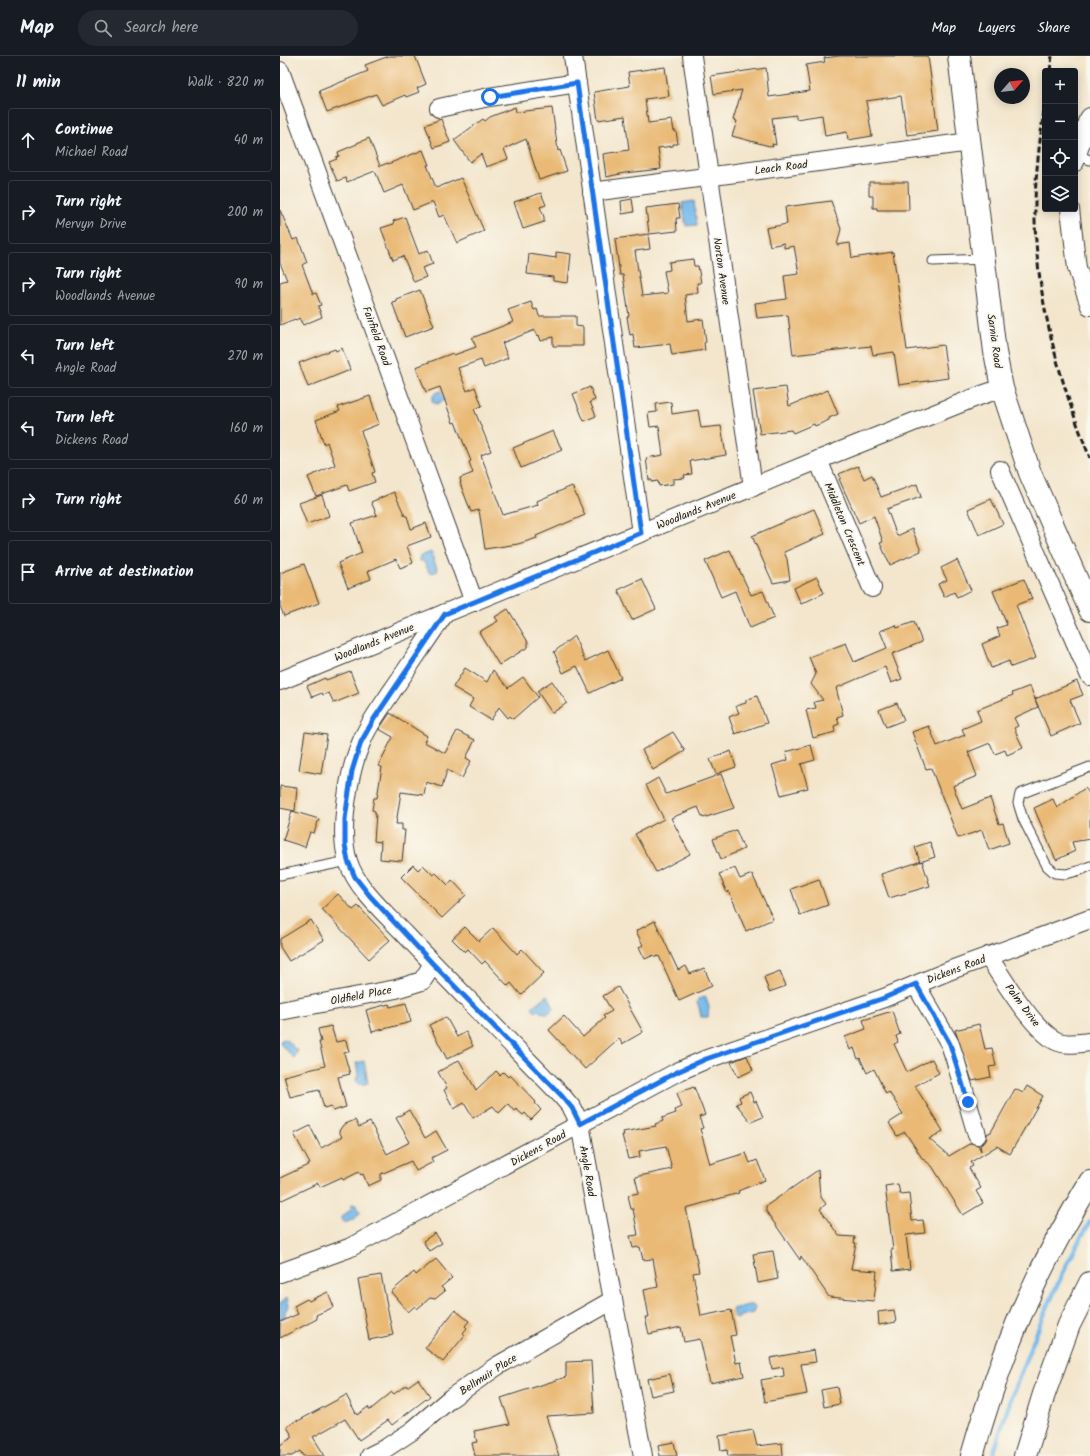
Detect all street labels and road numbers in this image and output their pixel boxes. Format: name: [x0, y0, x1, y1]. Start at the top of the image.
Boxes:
street label: Leach Road: [754, 156, 809, 180]
street label: Norton Avenue: [707, 236, 735, 306]
street label: Fairfield Road: [357, 304, 395, 369]
street label: Sarnia Road: [981, 313, 1007, 370]
street label: Middleton Crescent: [818, 480, 870, 570]
street label: Woodlands Avenue: [654, 487, 739, 535]
street label: Woodlands Avenue: [332, 619, 417, 667]
street label: Dickens Road: [924, 950, 989, 989]
street label: Palm Drive: [1000, 980, 1044, 1031]
street label: Oldfield Place: [329, 981, 393, 1011]
street label: Dickens Road: [507, 1126, 570, 1172]
street label: Angle Road: [574, 1144, 600, 1199]
street label: Bellmuir Place: [456, 1349, 521, 1400]

